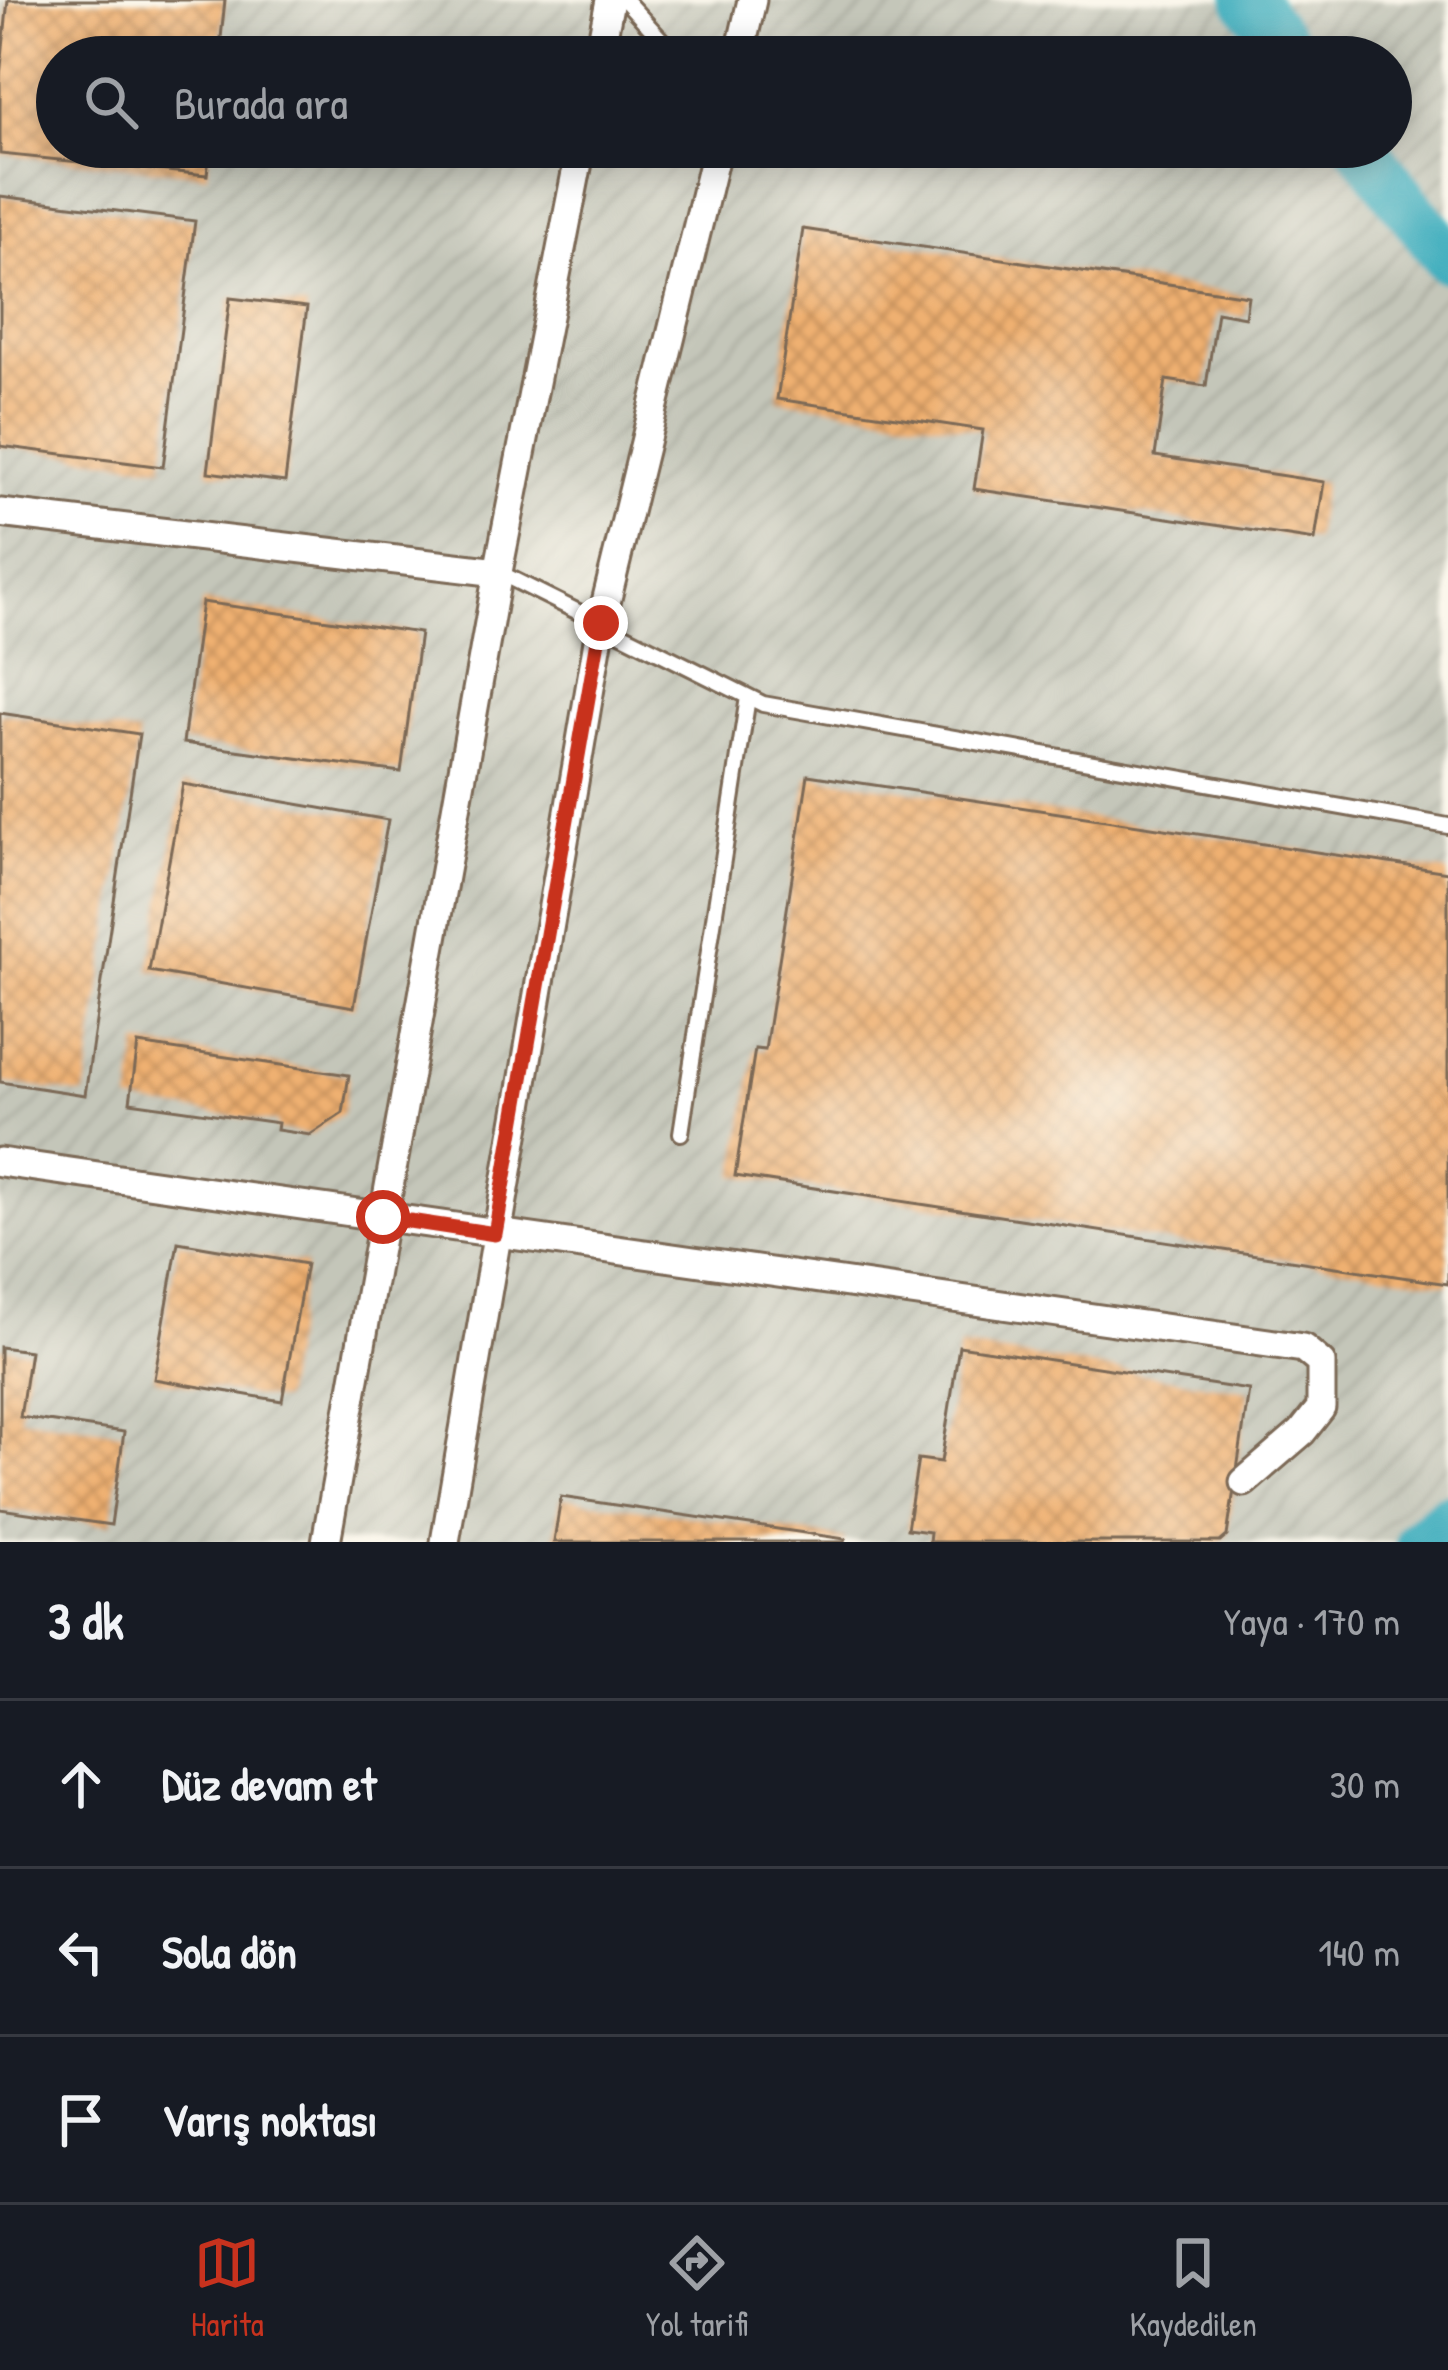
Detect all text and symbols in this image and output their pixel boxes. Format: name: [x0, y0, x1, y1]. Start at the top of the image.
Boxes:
search box: [36, 36, 1412, 168]
icon: search: [78, 69, 144, 135]
text: Burada ara: [174, 72, 348, 133]
route end: [574, 596, 628, 650]
route start: [356, 1190, 410, 1244]
text: 3 dk: [48, 1586, 124, 1655]
text: Yaya · 170 m: [1224, 1594, 1400, 1647]
icon: ahead: [48, 1751, 114, 1817]
text: Düz devam et: [162, 1753, 376, 1814]
text: 30 m: [1330, 1757, 1400, 1810]
icon: left: [48, 1919, 114, 1985]
text: Sola dön: [162, 1921, 297, 1982]
text: 140 m: [1318, 1925, 1400, 1978]
icon: arrive: [48, 2087, 114, 2153]
text: Varış noktası: [162, 2089, 378, 2150]
tab: Harita: [191, 2230, 264, 2346]
tab: Yol tarifi: [646, 2230, 748, 2346]
tab: Kaydedilen: [1130, 2230, 1257, 2346]

